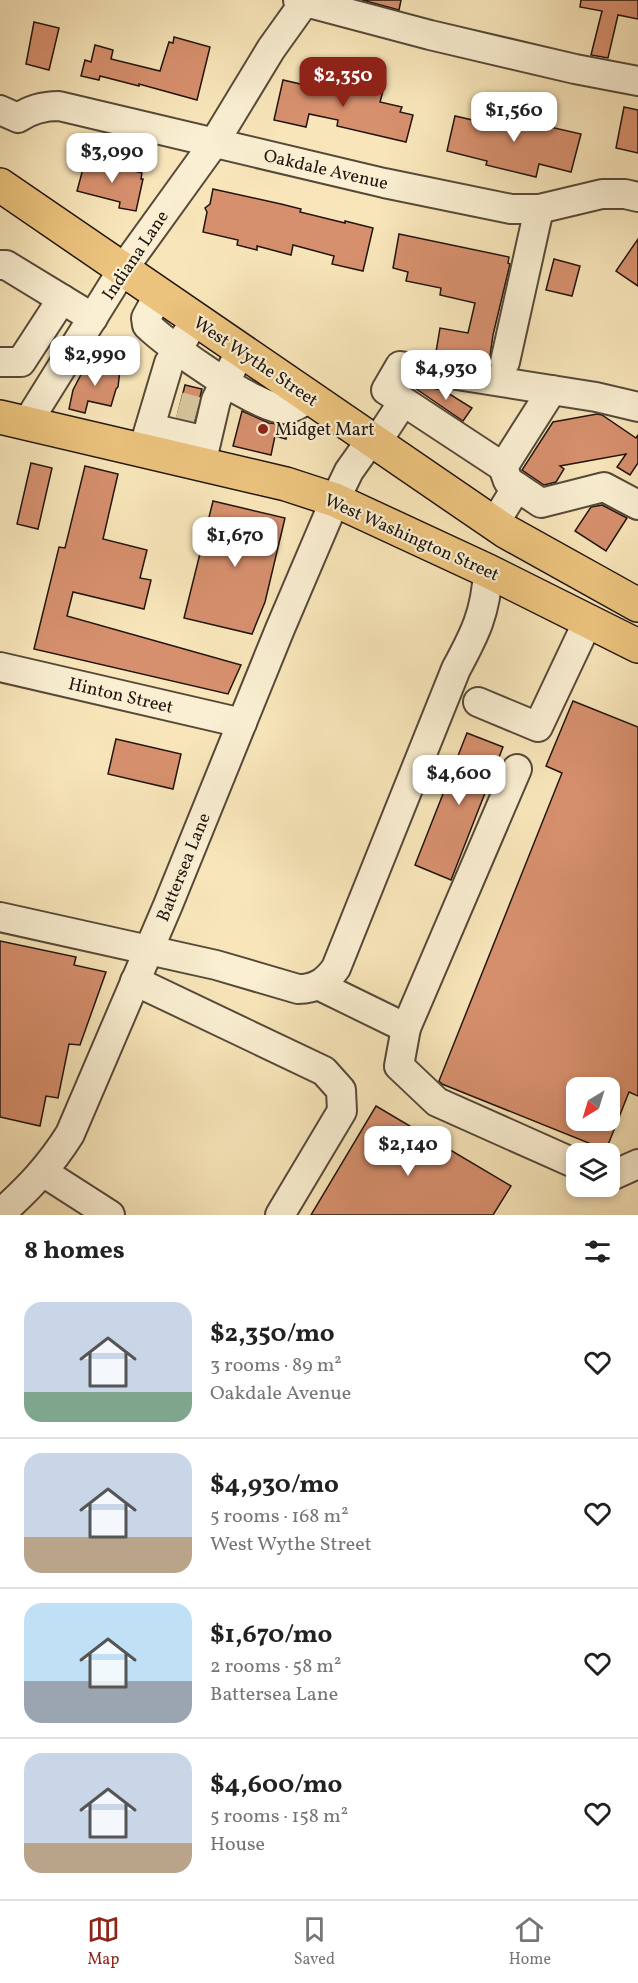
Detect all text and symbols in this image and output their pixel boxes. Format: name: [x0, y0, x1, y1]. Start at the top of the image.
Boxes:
pin: $2,350: [294, 57, 392, 108]
text: $2,350: [314, 62, 372, 90]
pin: $1,560: [465, 92, 563, 143]
text: $1,560: [485, 97, 543, 125]
pin: $3,090: [63, 133, 161, 184]
text: $3,090: [80, 138, 144, 166]
street label: Oakdale Avenue: [261, 144, 390, 197]
street label: Indiana Lane: [97, 206, 175, 306]
street label: West Wythe Street: [188, 311, 323, 413]
pin: $2,990: [46, 336, 144, 387]
text: $2,990: [64, 341, 126, 369]
pin: $4,930: [397, 350, 495, 401]
text: $4,930: [415, 355, 477, 383]
place label: Midget Mart: [275, 418, 375, 443]
marker: Midget Mart: [256, 422, 270, 436]
street label: West Washington Street: [320, 489, 503, 588]
pin: $1,670: [186, 517, 284, 568]
text: $1,670: [206, 522, 264, 550]
street label: Hinton Street: [66, 672, 176, 721]
pin: $4,600: [410, 755, 508, 806]
text: $4,600: [427, 760, 491, 788]
street label: Battersea Lane: [151, 809, 218, 926]
north arrow: [566, 1077, 620, 1131]
map controls: [566, 1077, 620, 1197]
pin: $2,140: [359, 1126, 457, 1177]
text: $2,140: [378, 1131, 438, 1159]
button: layers: [566, 1143, 620, 1197]
text: 8 homes: [24, 1233, 125, 1269]
icon: filters: [581, 1235, 614, 1268]
text: $2,350/mo: [210, 1316, 335, 1352]
icon: home: [72, 1326, 144, 1398]
icon: heart: [581, 1346, 614, 1379]
text: 3 rooms · 89 m²: [210, 1352, 342, 1380]
text: Oakdale Avenue: [210, 1380, 351, 1408]
text: $4,930/mo: [210, 1467, 339, 1503]
icon: home: [72, 1477, 144, 1549]
icon: heart: [581, 1497, 614, 1530]
text: 5 rooms · 168 m²: [210, 1503, 349, 1531]
text: West Wythe Street: [210, 1531, 372, 1559]
text: $1,670/mo: [210, 1617, 332, 1653]
icon: home: [72, 1627, 144, 1699]
icon: heart: [581, 1647, 614, 1680]
text: 2 rooms · 58 m²: [210, 1653, 341, 1681]
text: Battersea Lane: [210, 1681, 338, 1709]
text: $4,600/mo: [210, 1767, 342, 1803]
icon: home: [72, 1777, 144, 1849]
icon: heart: [581, 1797, 614, 1830]
text: 5 rooms · 158 m²: [210, 1803, 348, 1831]
text: House: [210, 1831, 265, 1859]
tab: Map: [87, 1913, 120, 1971]
tab: Saved: [294, 1913, 335, 1971]
tab: Home: [509, 1913, 551, 1971]

